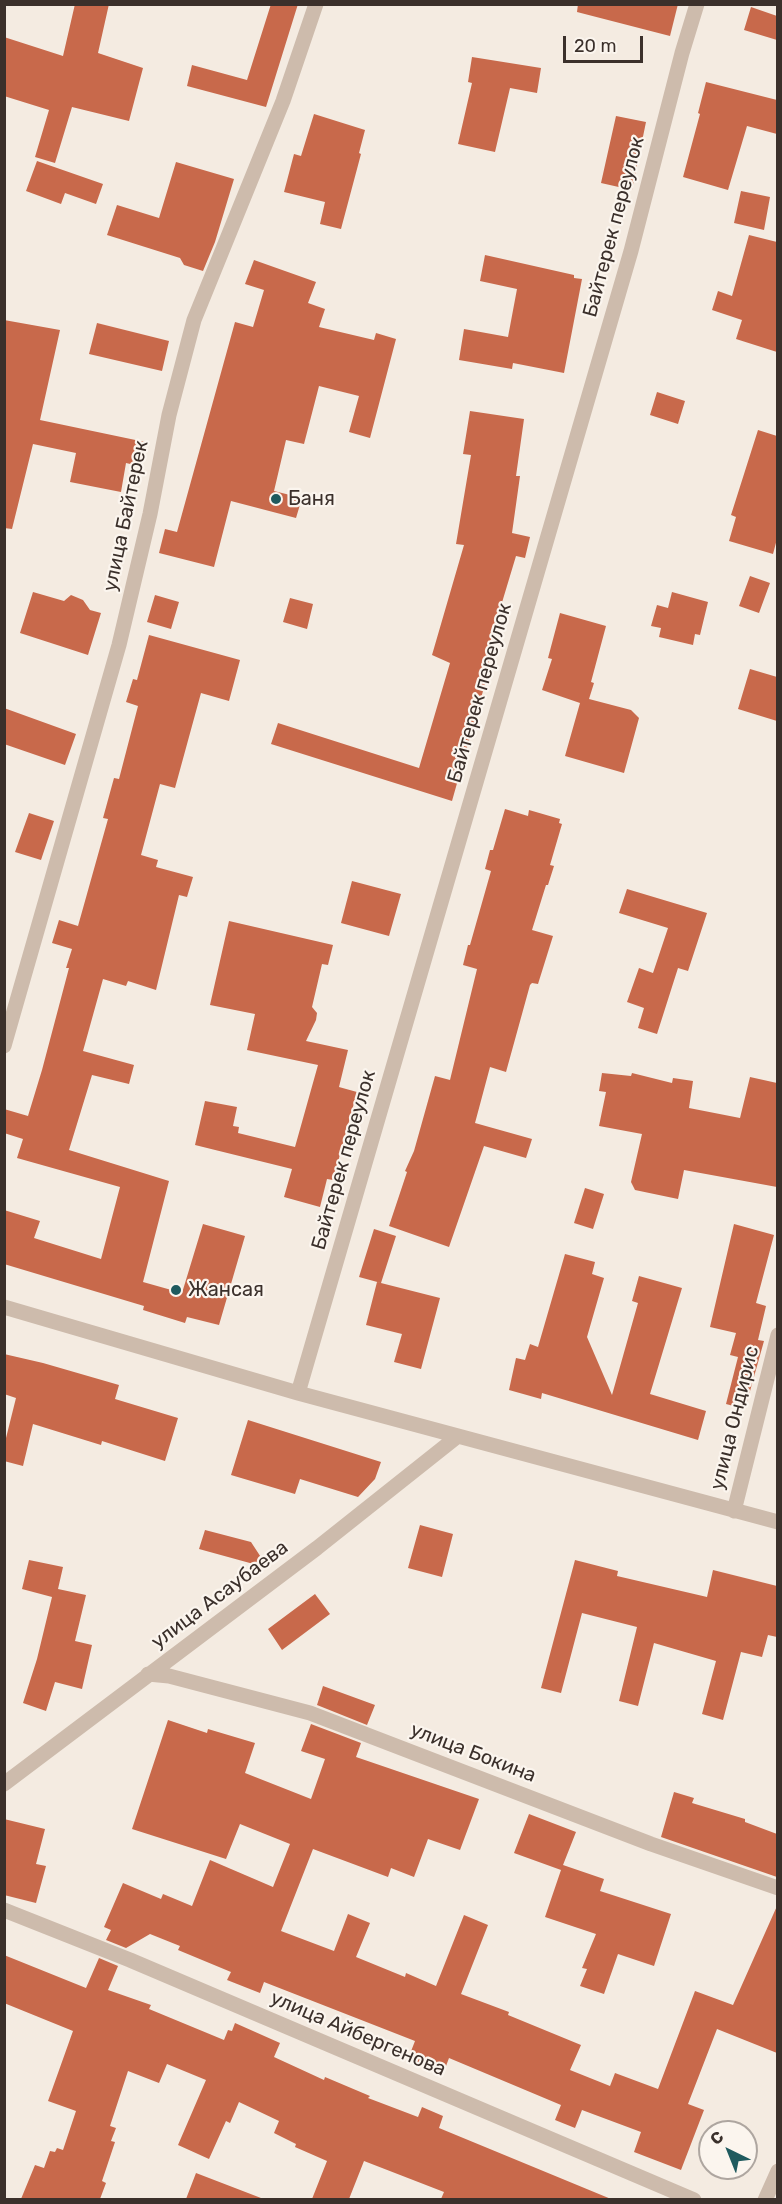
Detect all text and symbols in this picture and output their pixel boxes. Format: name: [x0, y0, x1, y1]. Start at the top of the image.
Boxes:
scale bar: [566, 24, 646, 62]
text: 20 m: [574, 35, 616, 57]
street label: Байтерек переулок: [578, 134, 650, 320]
street label: улица Байтерек: [98, 438, 154, 594]
place label: Баня: [288, 487, 335, 511]
marker: Баня: [269, 492, 283, 506]
street label: Байтерек переулок: [443, 600, 517, 786]
street label: Байтерек переулок: [307, 1067, 381, 1253]
place label: Жансая: [188, 1278, 264, 1302]
marker: Жансая: [169, 1283, 183, 1297]
street label: улица Ондирис: [706, 1344, 764, 1492]
street label: улица Асаубаева: [147, 1536, 293, 1654]
street label: улица Бокина: [407, 1718, 539, 1788]
street label: улица Айбергенова: [267, 1986, 449, 2082]
north arrow: [698, 2120, 758, 2180]
text: С: [706, 2127, 727, 2149]

